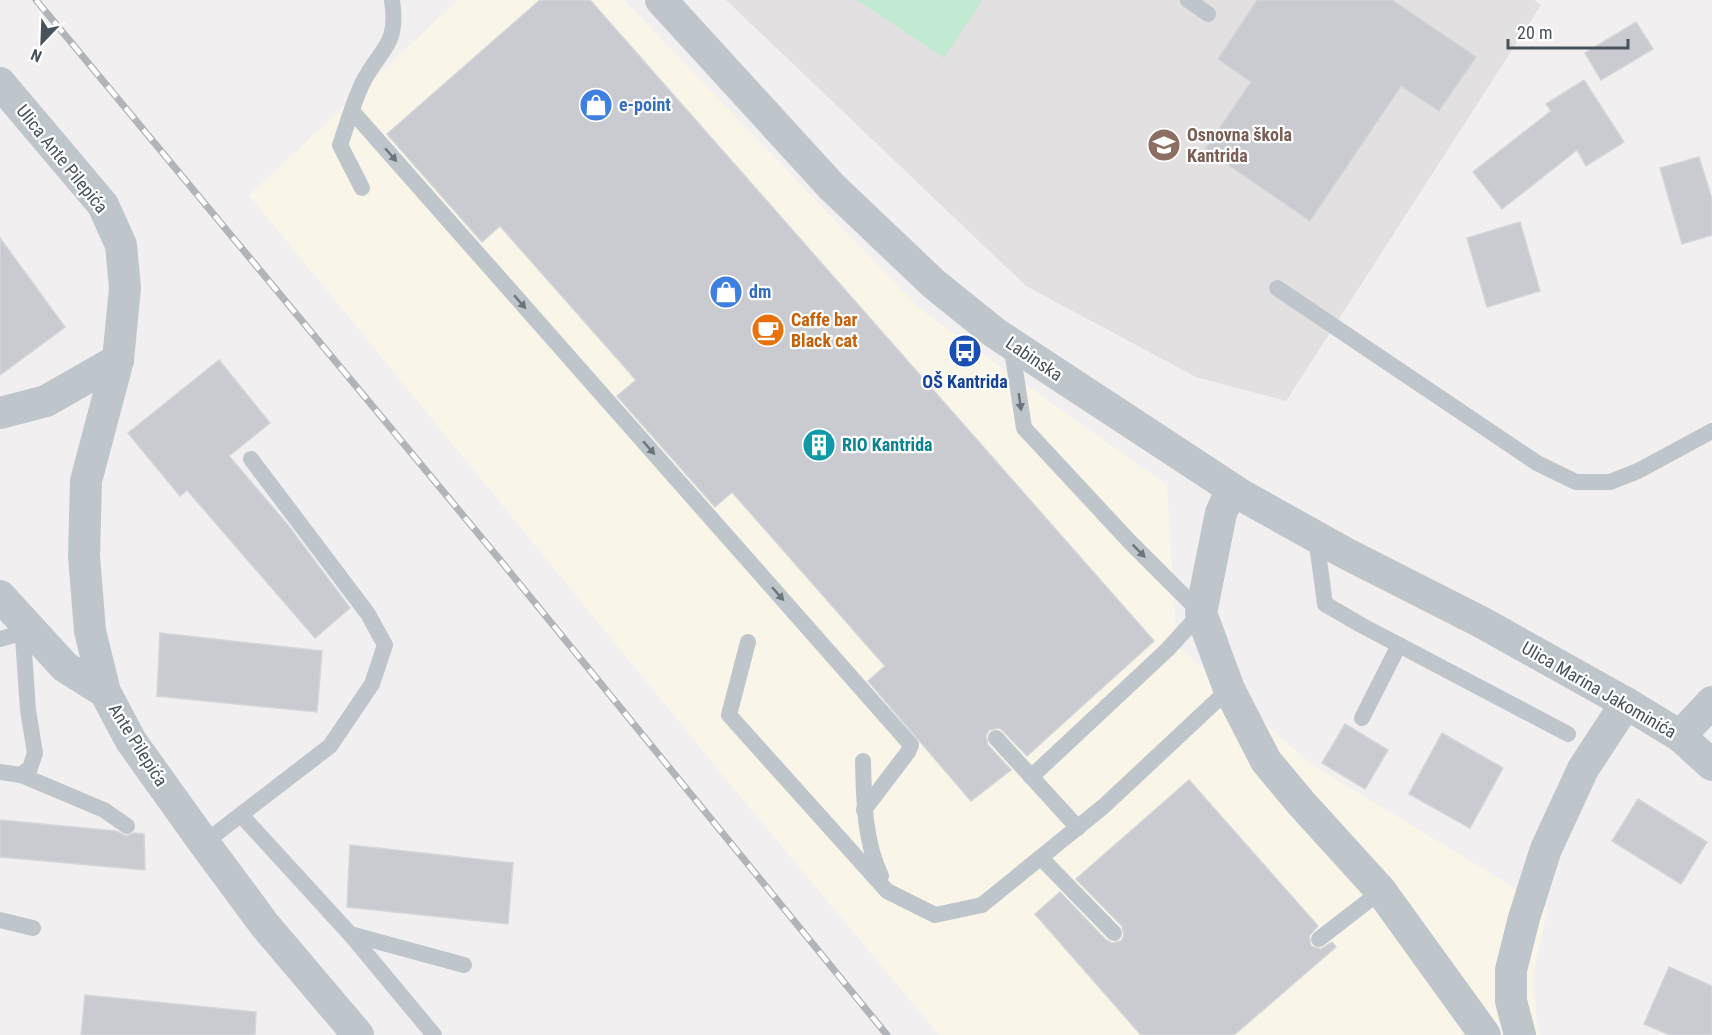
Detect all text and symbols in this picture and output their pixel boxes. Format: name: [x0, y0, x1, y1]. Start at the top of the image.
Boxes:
north arrow: [12, 12, 72, 72]
scale bar: [1508, 12, 1628, 50]
text: 20 m: [1517, 22, 1552, 43]
text: N: [28, 45, 45, 66]
shop icon: e-point: [578, 87, 614, 123]
place label: e-point: [619, 94, 671, 115]
street label: Ulica Ante Pilepića: [12, 100, 112, 217]
place label: Osnovna škola Kantrida: [1187, 124, 1292, 166]
school or university icon: Osnovna škola Kantrida: [1146, 127, 1182, 163]
one-way arrow: [384, 147, 397, 162]
shop icon: dm: [708, 274, 744, 310]
place label: dm: [749, 281, 771, 302]
one-way arrow: [513, 294, 526, 309]
place label: Caffe bar Black cat: [791, 309, 858, 351]
cafe icon: Caffe bar Black cat: [750, 312, 786, 348]
street label: Labinska: [1002, 332, 1067, 385]
bus stop icon: OŠ Kantrida: [947, 333, 983, 369]
place label: OŠ Kantrida: [922, 371, 1008, 392]
one-way arrow: [1015, 393, 1024, 412]
building icon: RIO Kantrida: [801, 427, 837, 463]
place label: RIO Kantrida: [842, 434, 933, 455]
one-way arrow: [642, 440, 655, 456]
one-way arrow: [1132, 544, 1146, 559]
one-way arrow: [771, 586, 784, 602]
street label: Ulica Marina Jakominića: [1518, 637, 1680, 742]
street label: Ante Pilepića: [105, 699, 172, 790]

